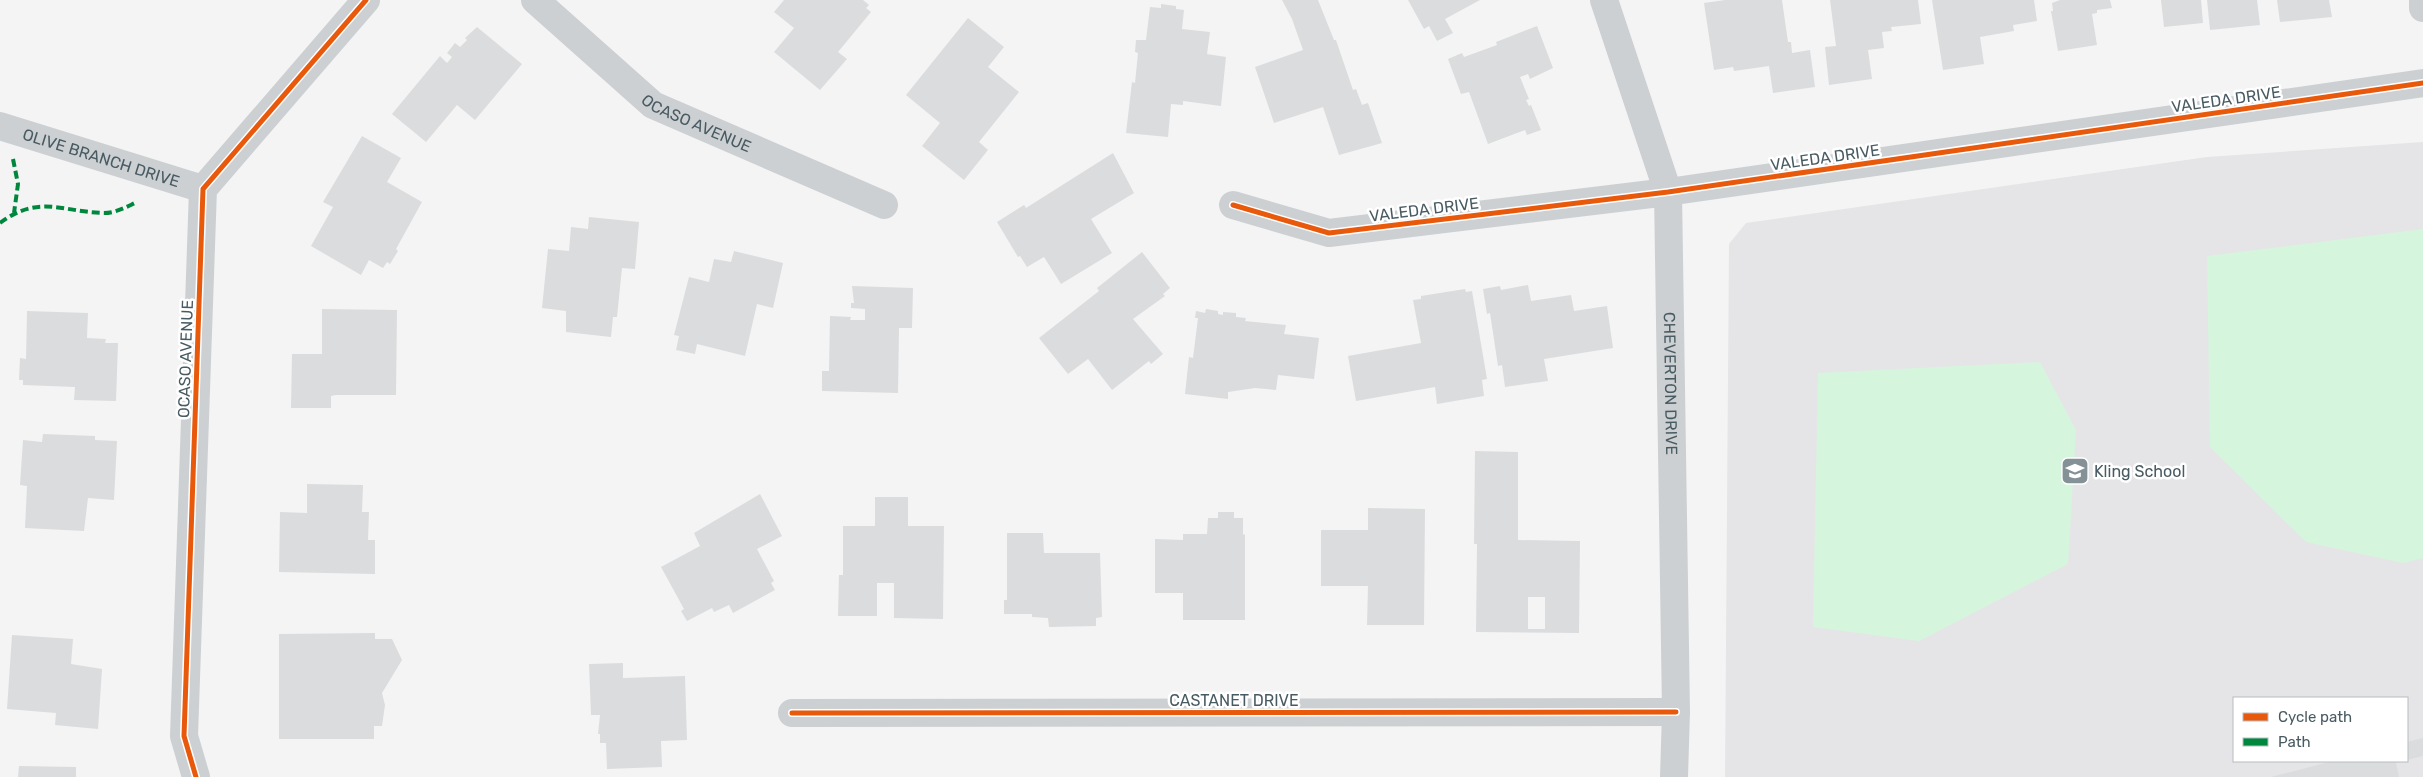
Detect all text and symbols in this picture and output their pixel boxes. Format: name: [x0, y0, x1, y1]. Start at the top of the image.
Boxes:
street label: VALEDA DRIVE: [2170, 82, 2282, 117]
street label: OCASO AVENUE: [637, 90, 754, 156]
street label: OLIVE BRANCH DRIVE: [20, 125, 182, 191]
street label: VALEDA DRIVE: [1769, 140, 1881, 175]
street label: VALEDA DRIVE: [1368, 193, 1480, 226]
street label: OCASO AVENUE: [174, 300, 197, 419]
street label: CHEVERTON DRIVE: [1660, 312, 1681, 455]
school or university icon: Kling School: [2060, 456, 2090, 486]
place label: Kling School: [2094, 462, 2185, 481]
street label: CASTANET DRIVE: [1169, 691, 1299, 710]
legend: [2233, 697, 2408, 762]
text: Cycle path: [2278, 708, 2352, 726]
text: Path: [2278, 733, 2311, 751]

